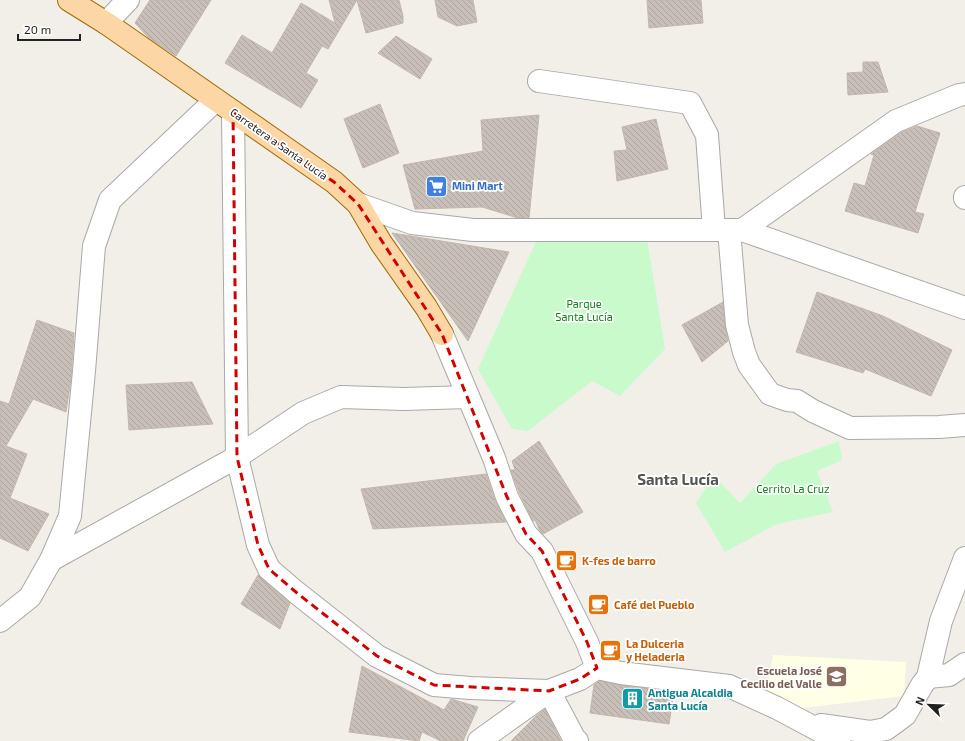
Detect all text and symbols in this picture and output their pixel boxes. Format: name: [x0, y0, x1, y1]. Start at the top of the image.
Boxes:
scale bar: [18, 16, 80, 42]
text: 20 m: [24, 22, 51, 36]
street label: Carretera a Santa Lucía: [228, 105, 330, 182]
supermarket icon: Mini Mart: [423, 173, 449, 199]
place label: Mini Mart: [452, 179, 503, 192]
park label: Parque Santa Lucía: [555, 297, 613, 323]
district label: Santa Lucía: [637, 470, 719, 488]
park label: Cerrito La Cruz: [756, 482, 830, 495]
cafe icon: K-fes de barro: [554, 548, 580, 574]
place label: K-fes de barro: [582, 554, 656, 567]
cafe icon: Café del Pueblo: [585, 592, 611, 618]
place label: Café del Pueblo: [614, 598, 695, 611]
cafe icon: La Dulceria y Heladeria: [598, 637, 624, 663]
place label: La Dulceria y Heladeria: [626, 637, 685, 664]
place label: Escuela José Cecilio del Valle: [741, 664, 822, 690]
school or university icon: Escuela José Cecilio del Valle: [824, 664, 850, 690]
north arrow: [909, 685, 949, 725]
building icon: Antigua Alcaldia Santa Lucía: [619, 686, 645, 712]
place label: Antigua Alcaldia Santa Lucía: [648, 686, 733, 712]
text: N: [912, 695, 927, 707]

